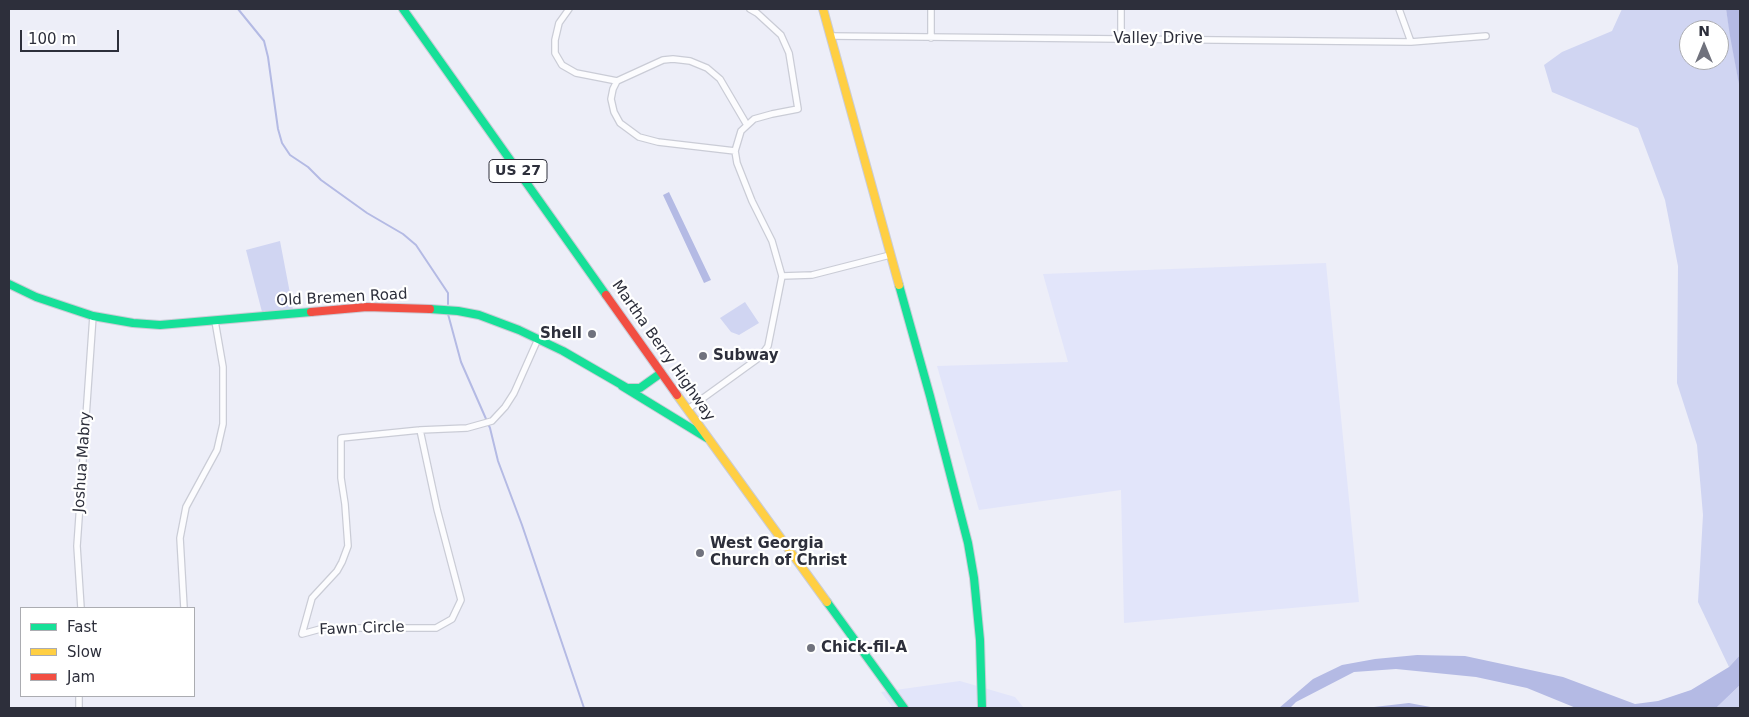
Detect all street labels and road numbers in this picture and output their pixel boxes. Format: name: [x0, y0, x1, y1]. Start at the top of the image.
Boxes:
street label: Valley Drive: [1113, 30, 1203, 48]
road number: US 27: [489, 160, 547, 182]
street label: Martha Berry Highway: [608, 277, 718, 425]
street label: Old Bremen Road: [276, 286, 408, 310]
street label: Joshua Mabry: [70, 411, 96, 513]
street label: Fawn Circle: [319, 619, 405, 639]

